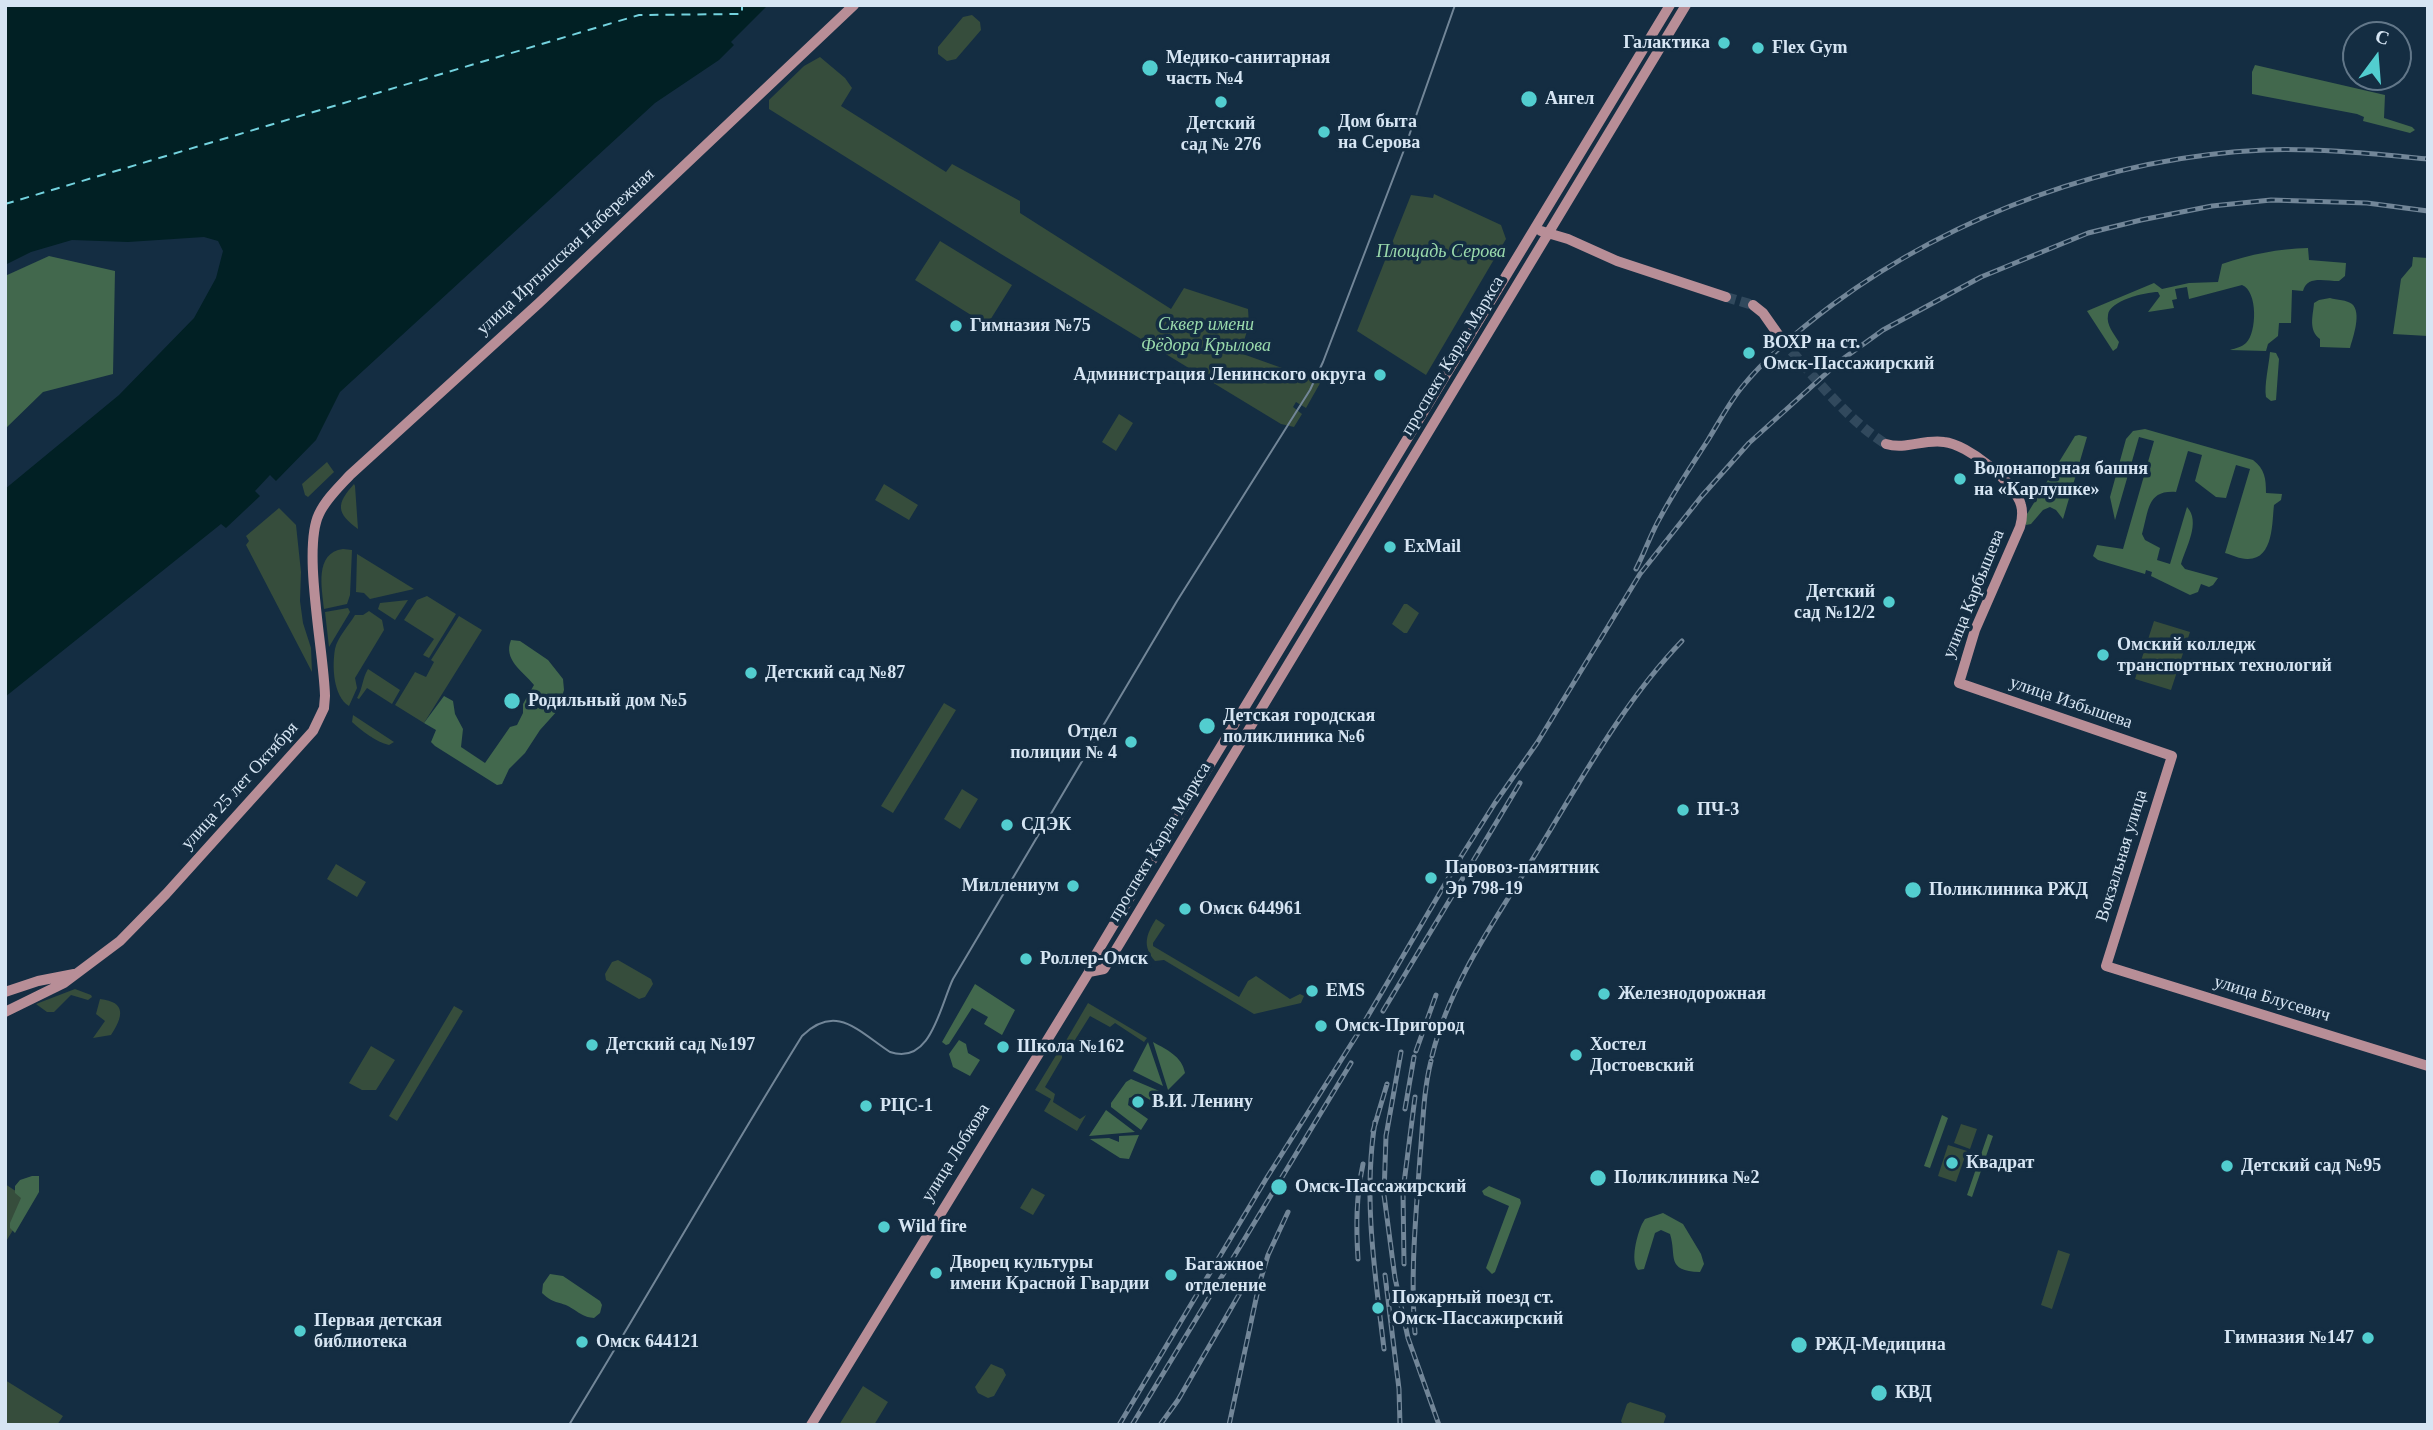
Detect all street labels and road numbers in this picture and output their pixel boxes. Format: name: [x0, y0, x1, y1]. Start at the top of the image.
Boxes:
street label: улица Иртышская Набережная: [473, 164, 659, 340]
street label: проспект Карла Маркса: [1397, 272, 1509, 440]
street label: улица Карбышева: [1938, 526, 2010, 662]
street label: улица Избышева: [2007, 672, 2135, 734]
street label: улица 25 лет Октября: [177, 718, 303, 854]
street label: проспект Карла Маркса: [1104, 758, 1216, 926]
street label: Вокзальная улица: [2092, 787, 2152, 925]
street label: улица Блусевич: [2211, 971, 2333, 1027]
street label: улица Лобкова: [917, 1100, 995, 1206]

